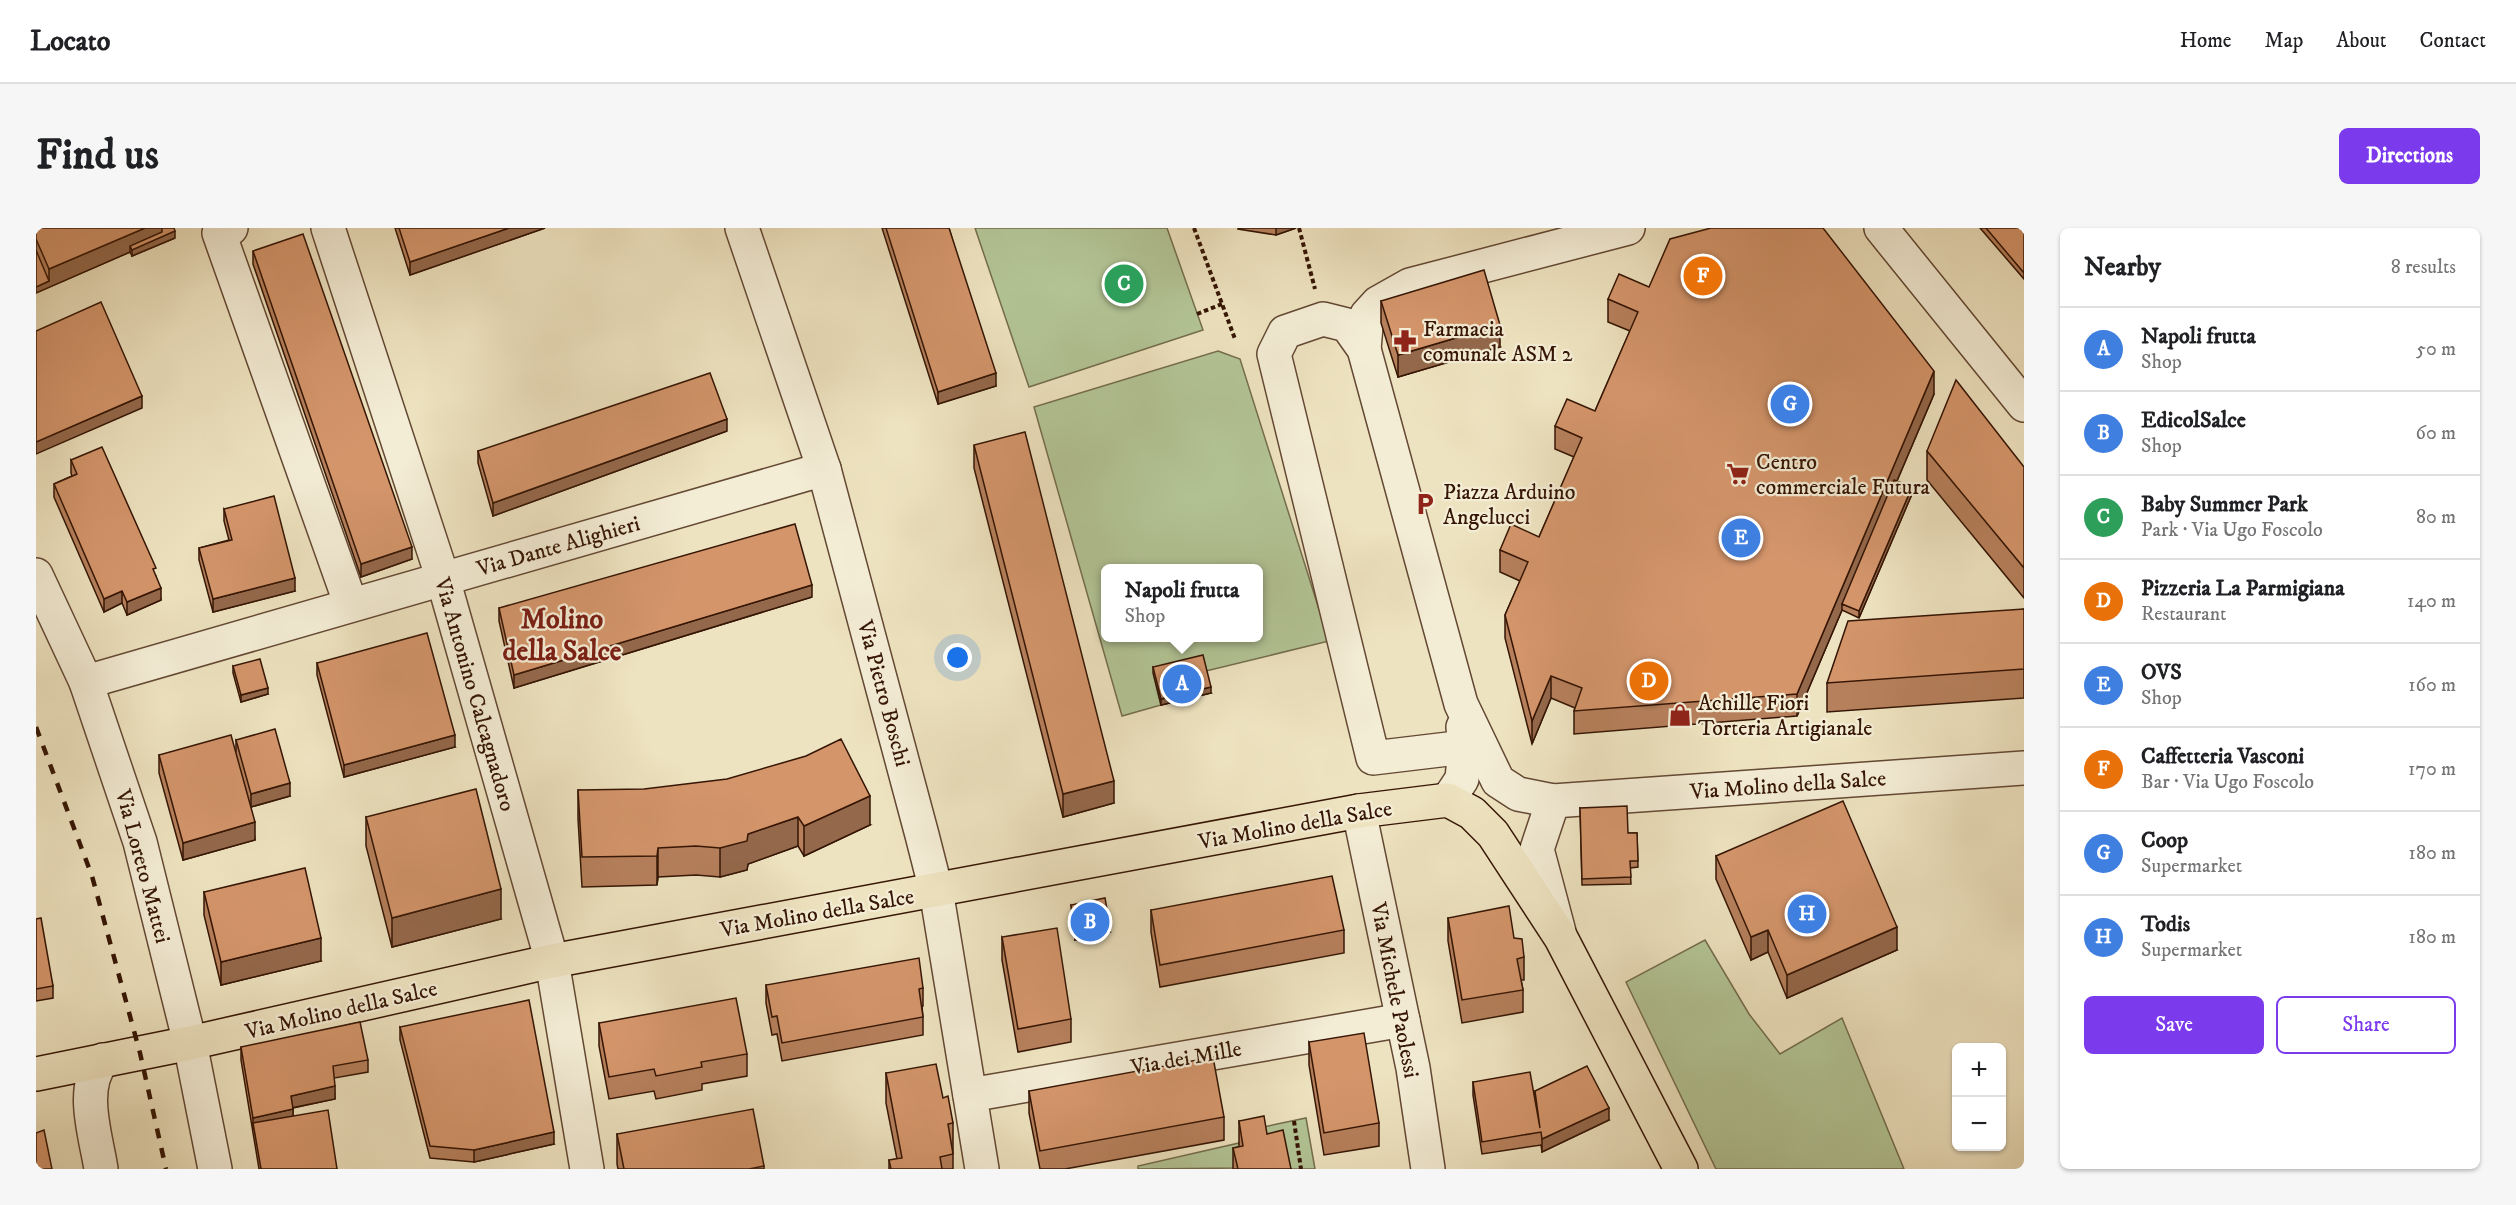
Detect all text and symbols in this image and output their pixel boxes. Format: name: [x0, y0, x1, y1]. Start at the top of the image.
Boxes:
text: Locato: [30, 24, 110, 59]
text: Home: [2180, 28, 2232, 54]
text: Map: [2265, 28, 2303, 54]
text: About: [2336, 28, 2387, 54]
text: Contact: [2420, 28, 2486, 54]
button: Directions: [2339, 128, 2480, 184]
text: Find us: [36, 130, 159, 182]
text: Nearby: [2084, 251, 2161, 284]
pin: F: [1684, 254, 1722, 298]
text: 8 results: [2391, 255, 2456, 280]
pin: C: [1104, 262, 1144, 306]
place label: Farmacia comunale ASM 2: [1423, 316, 1573, 368]
text: Napoli frutta: [2141, 323, 2256, 350]
pharmacy icon: Farmacia comunale ASM 2: [1392, 328, 1418, 354]
text: A: [2097, 337, 2110, 362]
text: 50 m: [2416, 337, 2456, 362]
text: Shop: [2141, 350, 2182, 375]
pin: G: [1770, 382, 1810, 426]
text: EdicolSalce: [2141, 407, 2246, 434]
text: B: [2097, 421, 2110, 446]
text: 60 m: [2416, 421, 2456, 446]
text: Shop: [2141, 434, 2182, 459]
place label: Centro commerciale Futura: [1756, 449, 1931, 501]
supermarket icon: Centro commerciale Futura: [1725, 461, 1751, 487]
place label: Piazza Arduino Angelucci: [1443, 479, 1575, 531]
parking icon: Piazza Arduino Angelucci: [1412, 491, 1438, 517]
text: Baby Summer Park: [2141, 491, 2308, 518]
text: C: [2097, 505, 2110, 530]
text: 80 m: [2416, 505, 2456, 530]
street label: Via Dante Alighieri: [473, 510, 643, 583]
pin: E: [1722, 516, 1760, 560]
text: Park · Via Ugo Foscolo: [2141, 518, 2323, 543]
popup: [1101, 564, 1263, 642]
street label: Via Antonino Calcagnadoro: [428, 573, 521, 814]
text: Pizzeria La Parmigiana: [2141, 575, 2345, 602]
text: Napoli frutta: [1125, 577, 1239, 604]
text: D: [2096, 589, 2111, 614]
text: 140 m: [2407, 589, 2456, 614]
district label: Molino della Salce: [503, 602, 622, 669]
text: Restaurant: [2141, 602, 2226, 627]
text: Shop: [1125, 604, 1165, 629]
street label: Via Pietro Boschi: [851, 616, 916, 770]
your location: [943, 643, 972, 672]
pin: D: [1630, 658, 1668, 704]
text: OVS: [2141, 659, 2182, 686]
pin: A: [1162, 662, 1202, 706]
text: E: [2096, 673, 2111, 698]
text: 160 m: [2408, 673, 2456, 698]
text: Shop: [2141, 686, 2182, 711]
place label: Achille Fiori Torteria Artigianale: [1698, 690, 1872, 742]
shop icon: Achille Fiori Torteria Artigianale: [1667, 702, 1693, 728]
text: Caffetteria Vasconi: [2141, 743, 2304, 770]
text: F: [2097, 757, 2110, 782]
text: 170 m: [2408, 757, 2456, 782]
street label: Via Molino della Salce: [1688, 765, 1887, 806]
text: Bar · Via Ugo Foscolo: [2141, 770, 2314, 795]
street label: Via Loreto Mattei: [109, 786, 176, 946]
street label: Via Molino della Salce: [1195, 795, 1394, 856]
text: Coop: [2141, 827, 2188, 854]
text: G: [2097, 841, 2110, 866]
text: 180 m: [2409, 841, 2456, 866]
text: Supermarket: [2141, 854, 2242, 879]
street label: Via Molino della Salce: [717, 883, 916, 944]
pin: H: [1788, 892, 1826, 936]
street label: Via Michele Paolessi: [1364, 899, 1425, 1080]
pin: B: [1070, 900, 1110, 944]
text: Todis: [2141, 911, 2190, 938]
text: H: [2095, 925, 2112, 950]
text: 180 m: [2409, 925, 2456, 950]
text: Supermarket: [2141, 938, 2242, 963]
street label: Via Molino della Salce: [242, 975, 440, 1046]
button: Save: [2084, 996, 2264, 1054]
button: Share: [2276, 996, 2456, 1054]
street label: Via dei Mille: [1128, 1035, 1244, 1082]
map controls: [1952, 1043, 2006, 1151]
button: +: [1952, 1043, 2006, 1097]
button: −: [1952, 1097, 2006, 1151]

